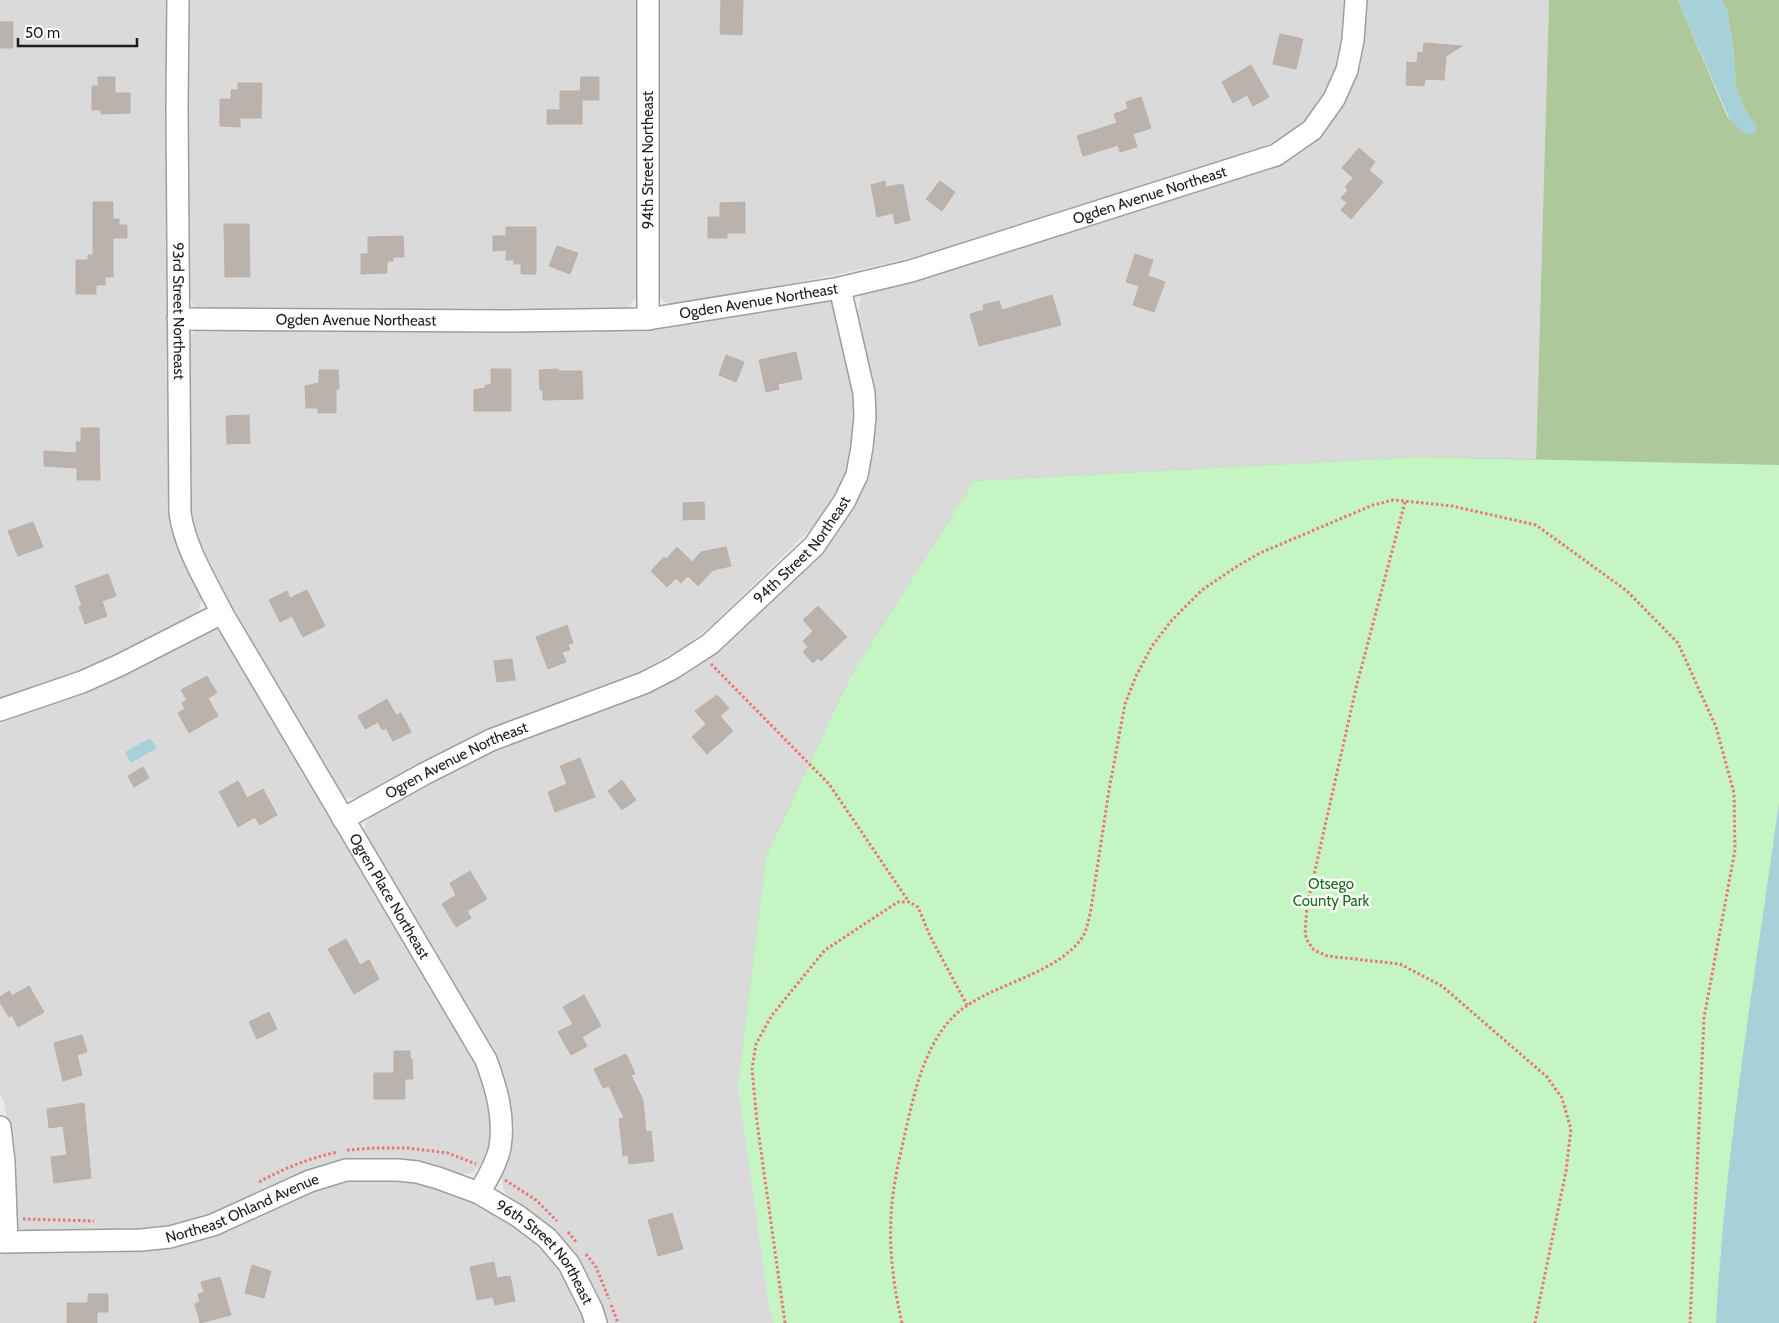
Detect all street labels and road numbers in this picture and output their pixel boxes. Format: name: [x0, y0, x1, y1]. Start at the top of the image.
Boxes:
street label: 94th Street Northeast: [639, 91, 657, 229]
street label: Ogden Avenue Northeast: [1071, 162, 1229, 228]
street label: 93rd Street Northeast: [169, 242, 188, 380]
street label: Ogden Avenue Northeast: [678, 279, 839, 323]
street label: Ogden Avenue Northeast: [276, 311, 436, 330]
street label: 94th Street Northeast: [750, 493, 854, 607]
street label: Ogren Avenue Northeast: [382, 718, 530, 803]
street label: Ogren Place Northeast: [345, 830, 433, 962]
street label: Northeast Ohland Avenue: [163, 1170, 321, 1247]
street label: 96th Street Northeast: [493, 1196, 597, 1307]

